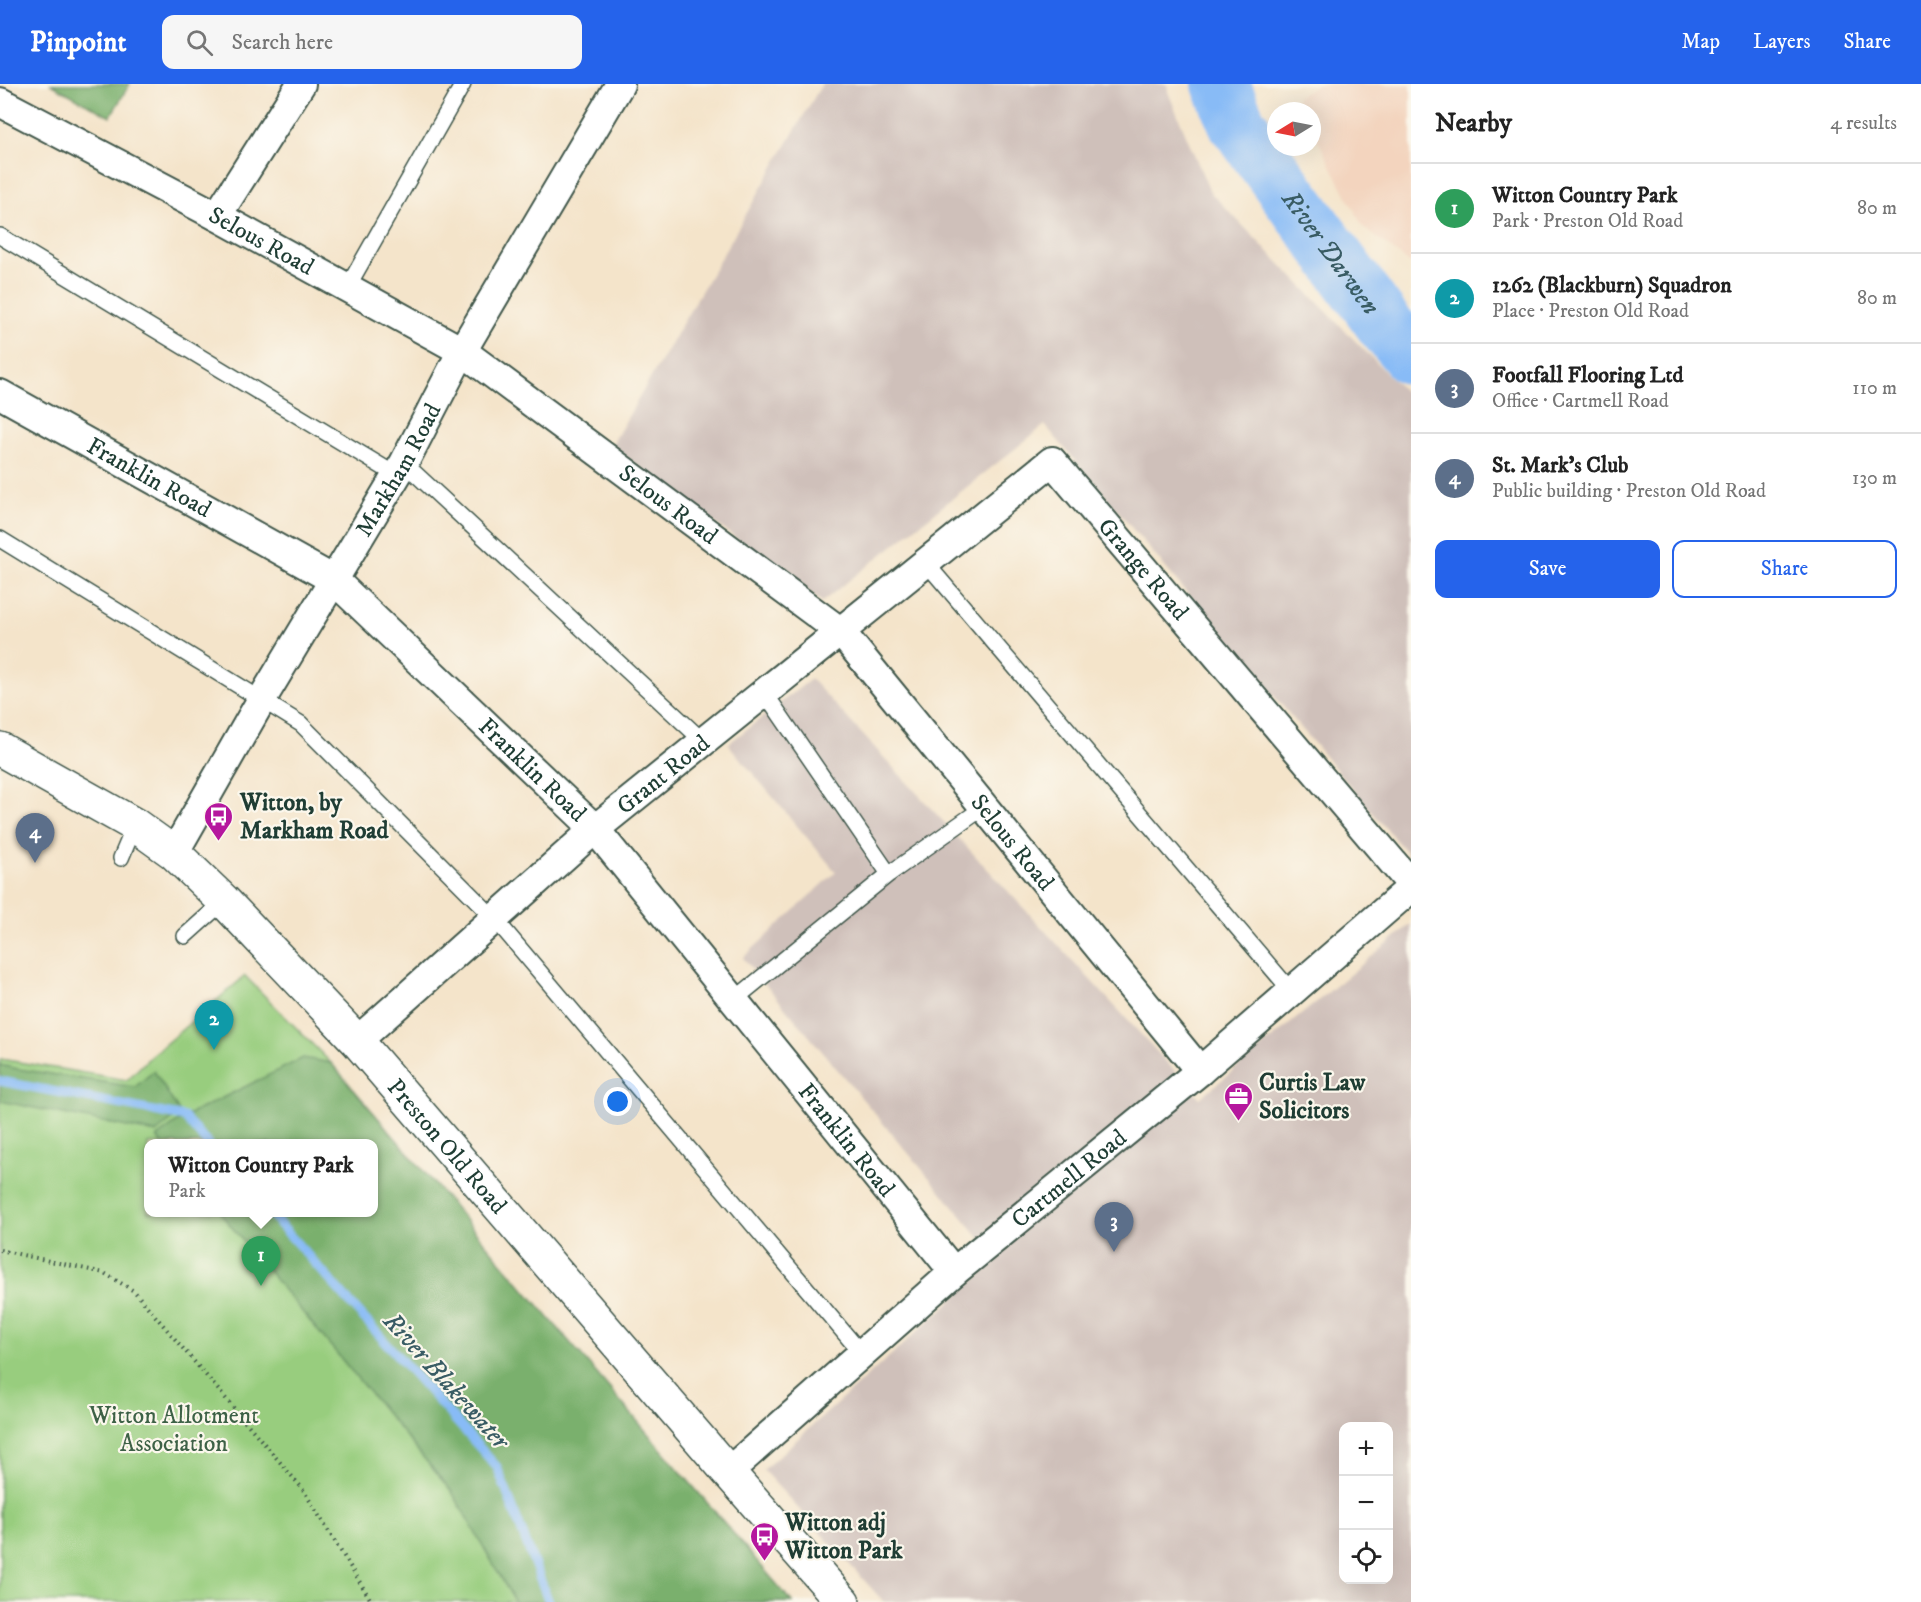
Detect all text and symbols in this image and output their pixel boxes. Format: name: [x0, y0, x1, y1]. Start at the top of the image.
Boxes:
search box: [162, 15, 582, 69]
text: Pinpoint: [30, 25, 126, 60]
icon: search: [183, 26, 216, 59]
text: Search here: [231, 29, 333, 56]
text: Map: [1681, 29, 1720, 55]
text: Layers: [1753, 29, 1811, 55]
text: Share: [1844, 29, 1891, 55]
north arrow: [1267, 102, 1321, 156]
text: Nearby: [1435, 107, 1512, 140]
text: 4 results: [1830, 111, 1897, 136]
text: Witton Country Park: [1492, 182, 1678, 209]
water label: River Darwen: [1273, 183, 1387, 322]
text: 1: [1451, 196, 1458, 221]
text: 80 m: [1857, 196, 1897, 221]
street label: Selous Road: [203, 200, 319, 283]
text: Park · Preston Old Road: [1492, 209, 1683, 234]
text: 1262 (Blackburn) Squadron: [1492, 272, 1732, 299]
text: 2: [1450, 286, 1459, 311]
text: 80 m: [1857, 286, 1897, 311]
text: Place · Preston Old Road: [1492, 299, 1689, 324]
text: Footfall Flooring Ltd: [1492, 362, 1683, 389]
text: 3: [1451, 376, 1458, 401]
text: 110 m: [1852, 376, 1897, 401]
text: Office · Cartmell Road: [1492, 389, 1669, 414]
street label: Markham Road: [349, 398, 448, 542]
street label: Franklin Road: [81, 431, 216, 525]
text: St. Mark's Club: [1492, 452, 1628, 479]
street label: Selous Road: [613, 458, 723, 552]
text: 4: [1449, 466, 1460, 491]
text: 130 m: [1852, 466, 1897, 491]
text: Public building · Preston Old Road: [1492, 479, 1766, 504]
street label: Grange Road: [1091, 512, 1195, 627]
button: Save: [1435, 540, 1660, 598]
button: Share: [1672, 540, 1897, 598]
street label: Franklin Road: [472, 712, 592, 829]
street label: Grant Road: [611, 729, 716, 822]
place label: Witton, by Markham Road: [239, 788, 390, 846]
street label: Selous Road: [964, 788, 1060, 897]
bus stop icon: Witton, by Markham Road: [203, 800, 235, 842]
pin: 4: [15, 814, 54, 863]
pin: 2: [194, 1000, 234, 1050]
place label: Curtis Law Solicitors: [1259, 1068, 1366, 1126]
street label: Preston Old Road: [380, 1073, 513, 1220]
street label: Franklin Road: [791, 1077, 901, 1203]
office icon: Curtis Law Solicitors: [1222, 1080, 1254, 1122]
your location: [603, 1087, 632, 1116]
street label: Cartmell Road: [1006, 1123, 1133, 1235]
popup: [144, 1139, 378, 1217]
text: Witton Country Park: [168, 1152, 354, 1179]
text: Park: [168, 1179, 206, 1204]
pin: 3: [1094, 1202, 1134, 1252]
pin: 1: [242, 1236, 280, 1286]
water label: River Blakewater: [375, 1305, 517, 1458]
park label: Witton Allotment Association: [88, 1401, 259, 1459]
map controls: [1339, 1422, 1393, 1584]
button: +: [1339, 1422, 1393, 1476]
button: −: [1339, 1476, 1393, 1530]
place label: Witton adj Witton Park: [784, 1508, 904, 1566]
bus stop icon: Witton adj Witton Park: [748, 1520, 780, 1562]
button: locate: [1339, 1530, 1393, 1584]

